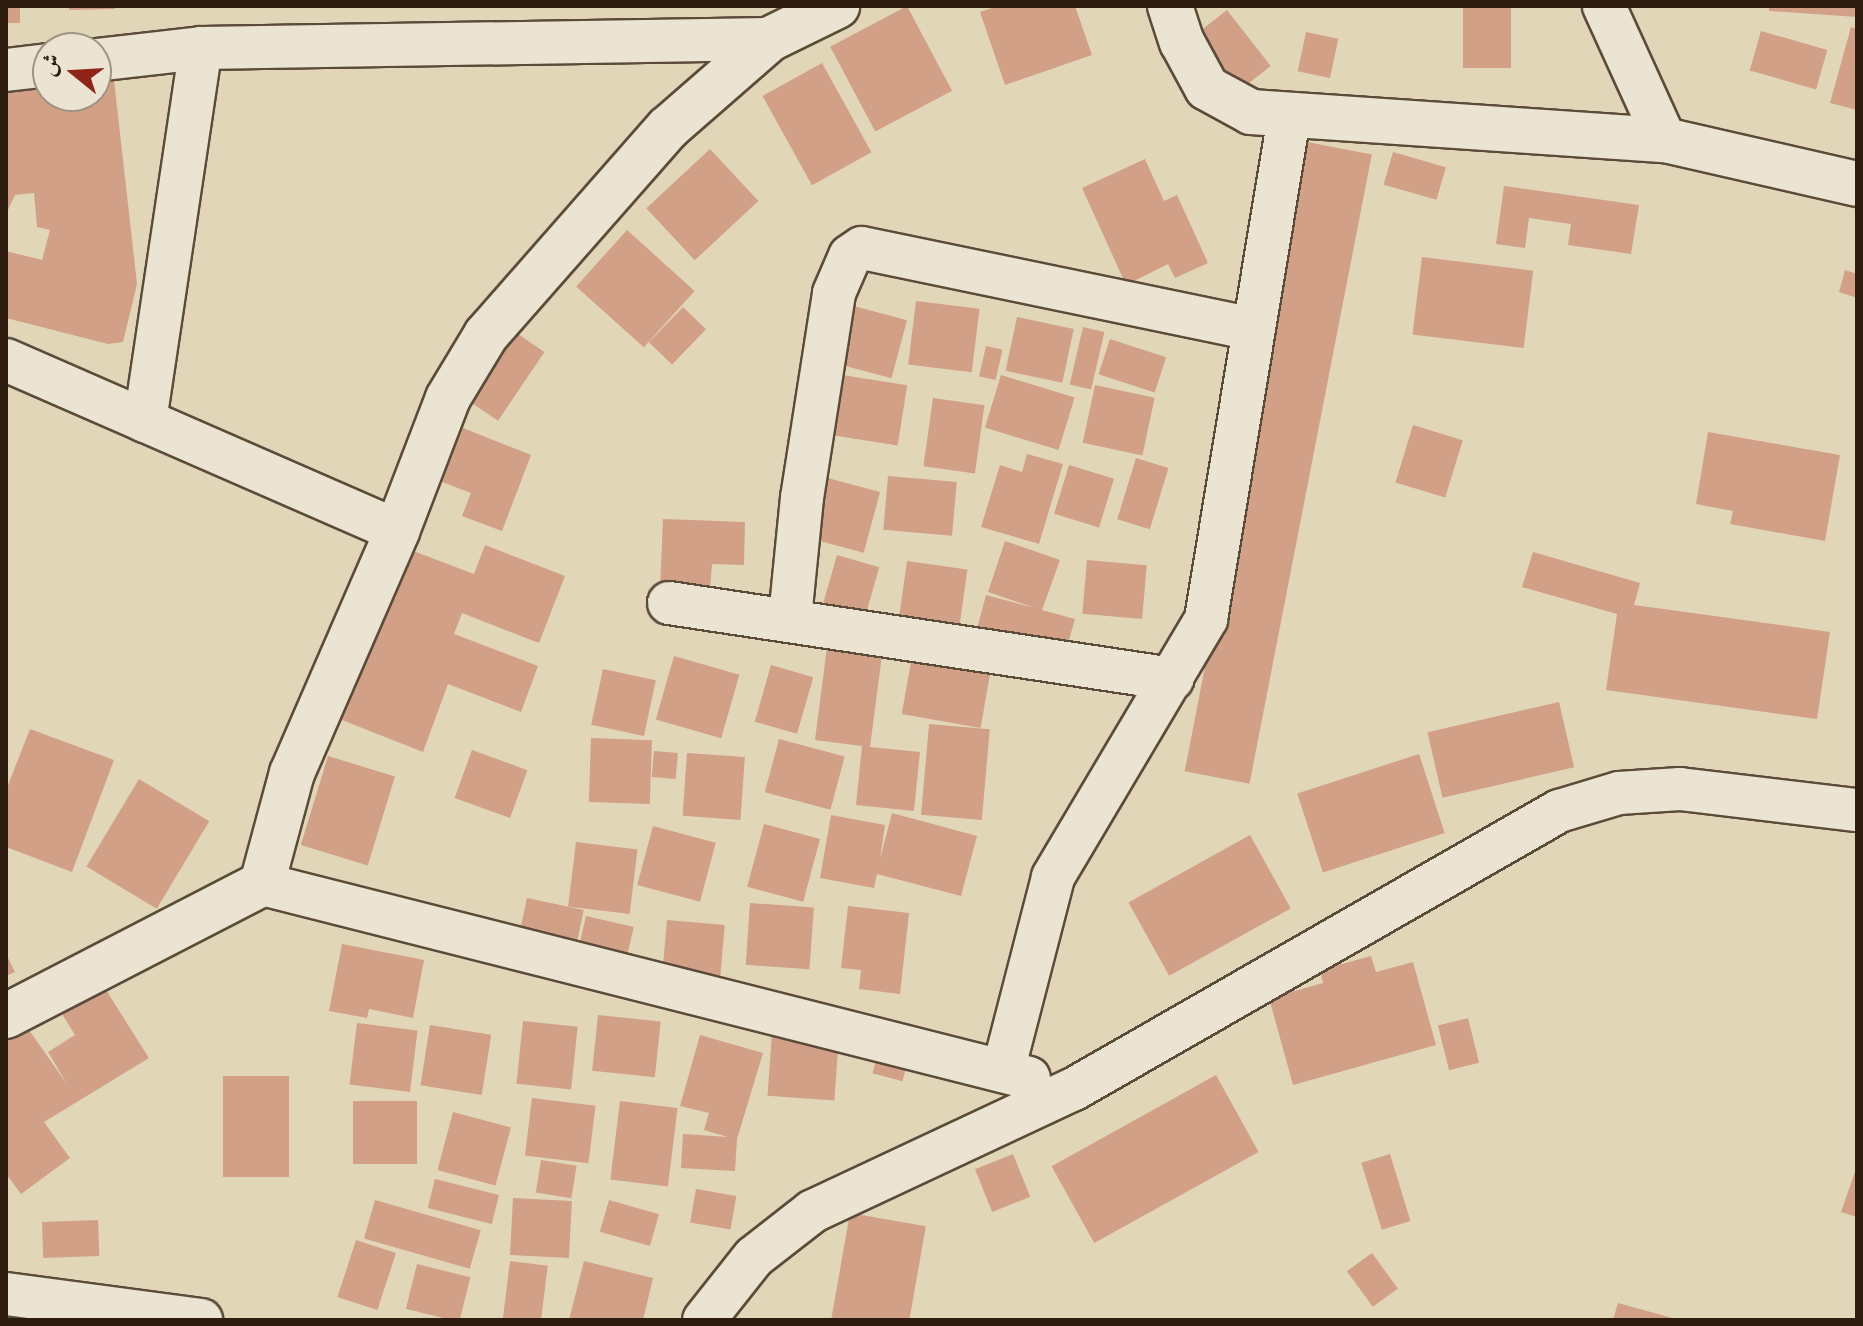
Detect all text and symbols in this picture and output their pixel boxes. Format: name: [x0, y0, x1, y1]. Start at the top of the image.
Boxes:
north arrow: [32, 32, 112, 112]
text: ش: [37, 51, 65, 79]

